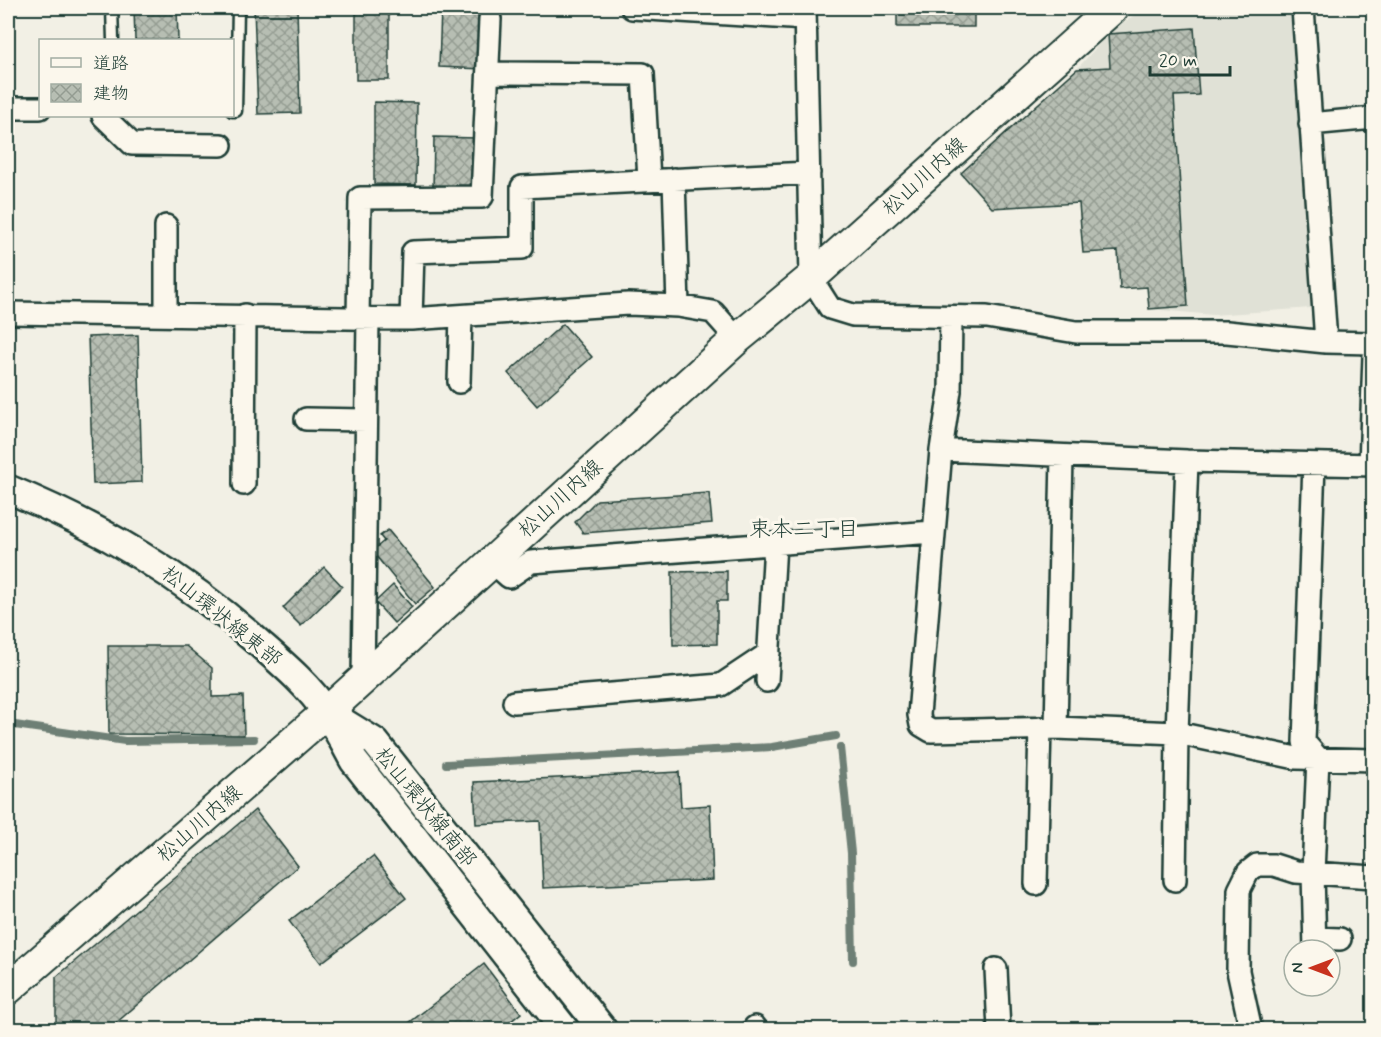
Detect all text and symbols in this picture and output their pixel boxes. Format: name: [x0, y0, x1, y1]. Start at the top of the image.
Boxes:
legend: [39, 39, 234, 117]
scale bar: [1150, 39, 1230, 77]
text: 20 m: [1159, 49, 1197, 73]
text: 道路: [93, 52, 129, 76]
text: 建物: [93, 82, 129, 106]
street label: 松山川内線: [876, 131, 973, 222]
street label: 松山川内線: [512, 453, 609, 544]
district label: 束本二丁目: [749, 516, 859, 544]
street label: 松山環状線東部: [155, 560, 287, 674]
street label: 松山環状線南部: [368, 742, 482, 874]
street label: 松山川内線: [151, 779, 248, 869]
north arrow: [1282, 938, 1342, 998]
text: N: [1288, 963, 1309, 973]

